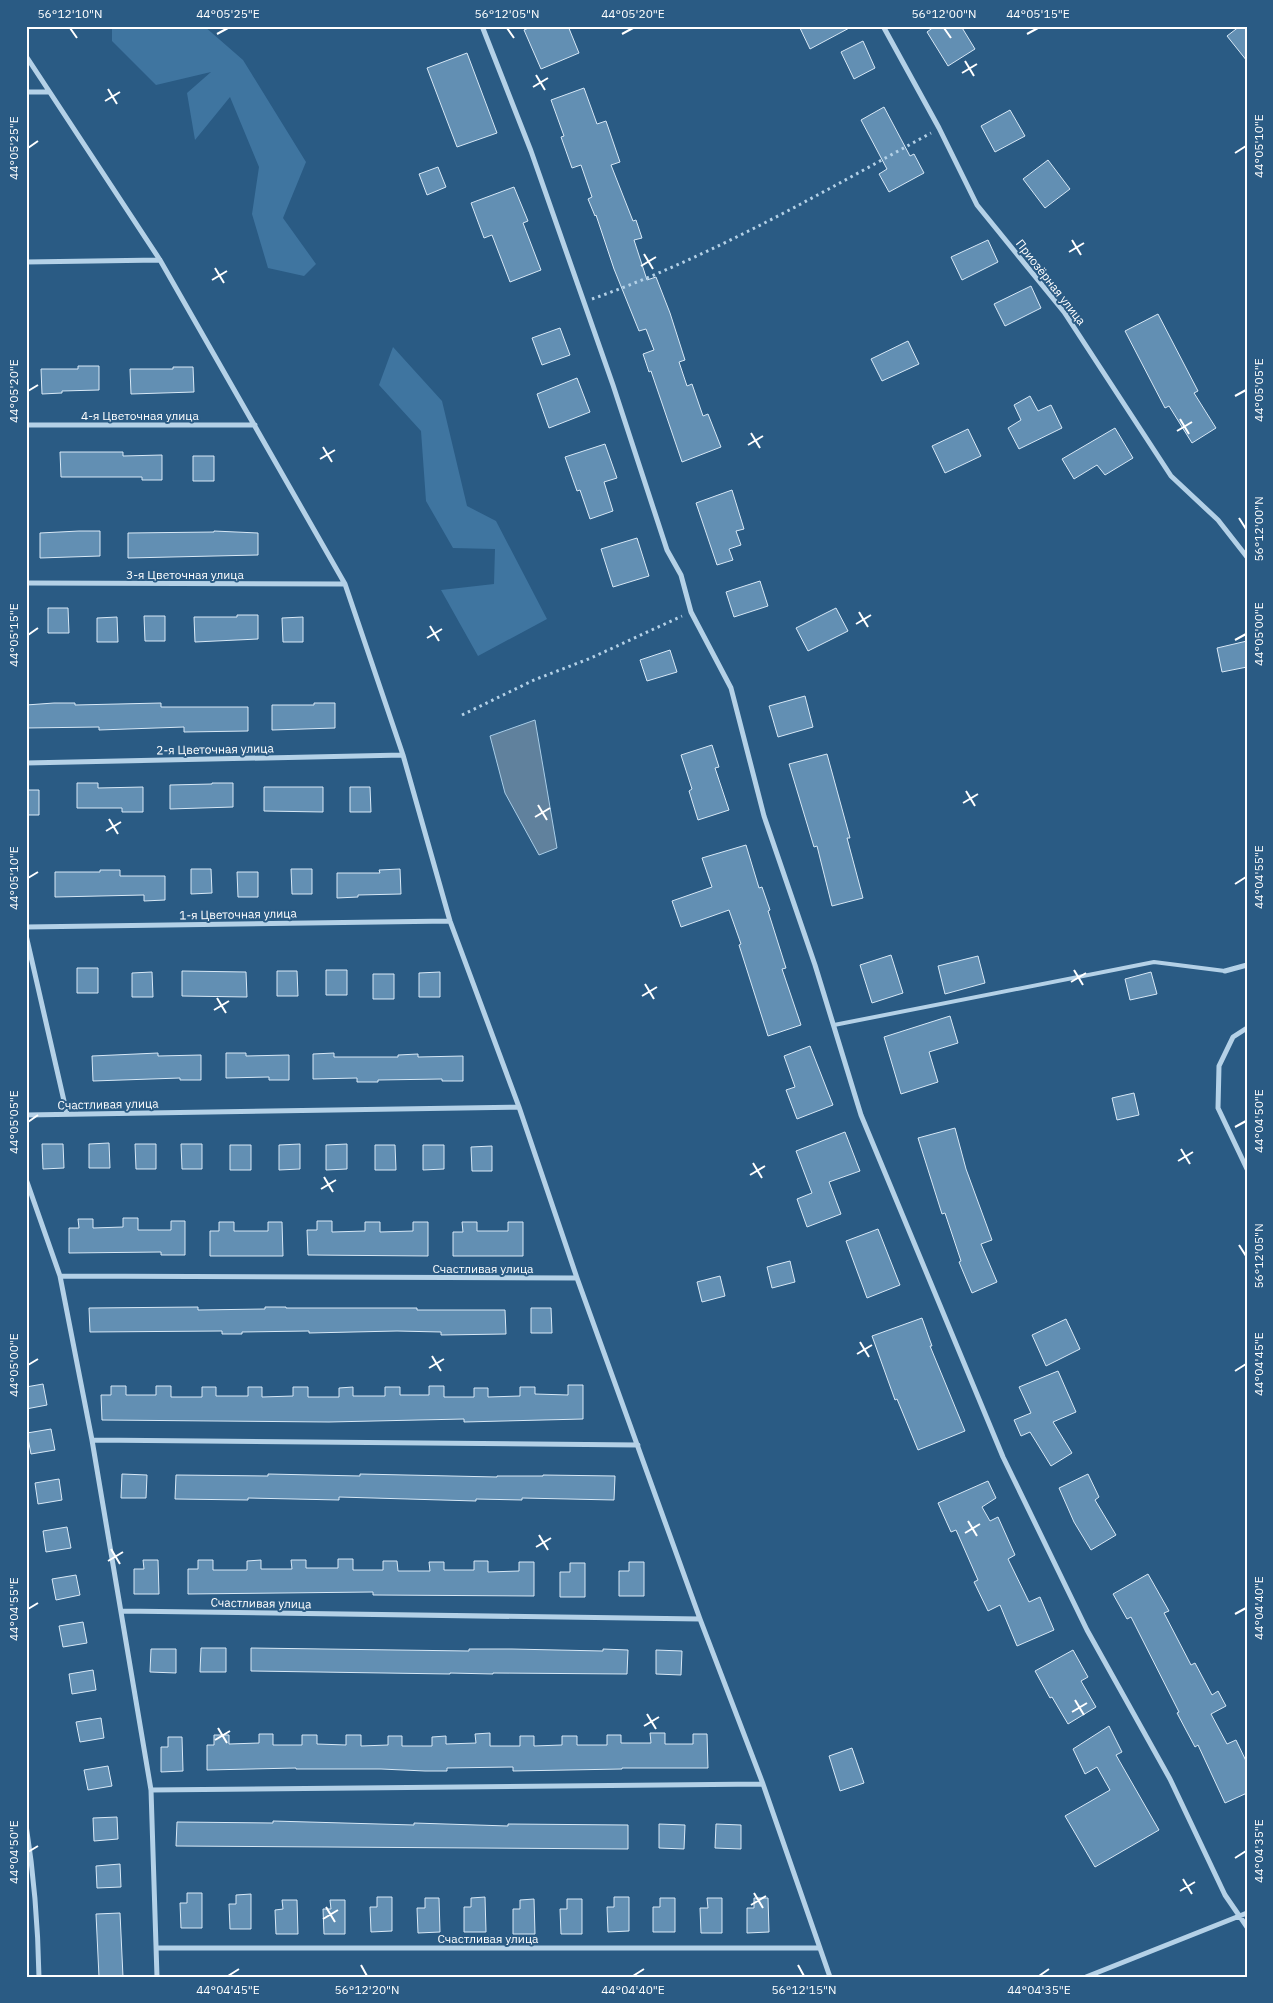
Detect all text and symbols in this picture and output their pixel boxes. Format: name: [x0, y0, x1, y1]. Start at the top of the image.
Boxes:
text: 56°12'10"N: [37, 6, 103, 21]
text: 44°05'25"E: [196, 6, 260, 21]
text: 56°12'05"N: [474, 6, 540, 21]
text: 44°05'20"E: [601, 6, 665, 21]
text: 56°12'00"N: [911, 6, 977, 21]
text: 44°05'15"E: [1006, 6, 1070, 21]
text: 44°05'10"E: [1251, 114, 1266, 178]
text: 44°05'25"E: [6, 116, 21, 180]
street label: Приозёрная улица: [1013, 236, 1089, 328]
text: 44°05'05"E: [1251, 358, 1266, 422]
text: 44°05'20"E: [6, 359, 21, 423]
street label: 4-я Цветочная улица: [81, 408, 199, 423]
text: 56°12'00"N: [1251, 496, 1266, 562]
street label: 3-я Цветочная улица: [126, 567, 244, 582]
text: 44°05'00"E: [1251, 602, 1266, 666]
text: 44°05'15"E: [6, 603, 21, 667]
street label: 2-я Цветочная улица: [156, 740, 275, 758]
text: 44°04'55"E: [1251, 845, 1266, 909]
text: 44°05'10"E: [6, 846, 21, 910]
street label: 1-я Цветочная улица: [179, 905, 298, 923]
text: 44°04'50"E: [1251, 1089, 1266, 1153]
text: 44°05'05"E: [6, 1090, 21, 1154]
street label: Счастливая улица: [57, 1096, 159, 1112]
text: 56°12'05"N: [1251, 1223, 1266, 1289]
street label: Счастливая улица: [432, 1261, 534, 1276]
text: 44°04'45"E: [1251, 1332, 1266, 1396]
text: 44°05'00"E: [6, 1333, 21, 1397]
text: 44°04'40"E: [1251, 1576, 1266, 1640]
text: 44°04'55"E: [6, 1577, 21, 1641]
street label: Счастливая улица: [210, 1595, 312, 1611]
text: 44°04'35"E: [1251, 1819, 1266, 1883]
text: 44°04'50"E: [6, 1820, 21, 1884]
street label: Счастливая улица: [437, 1931, 539, 1946]
text: 44°04'45"E: [196, 1982, 260, 1997]
text: 56°12'20"N: [334, 1982, 400, 1997]
text: 44°04'40"E: [601, 1982, 665, 1997]
text: 56°12'15"N: [771, 1982, 837, 1997]
text: 44°04'35"E: [1007, 1982, 1071, 1997]

